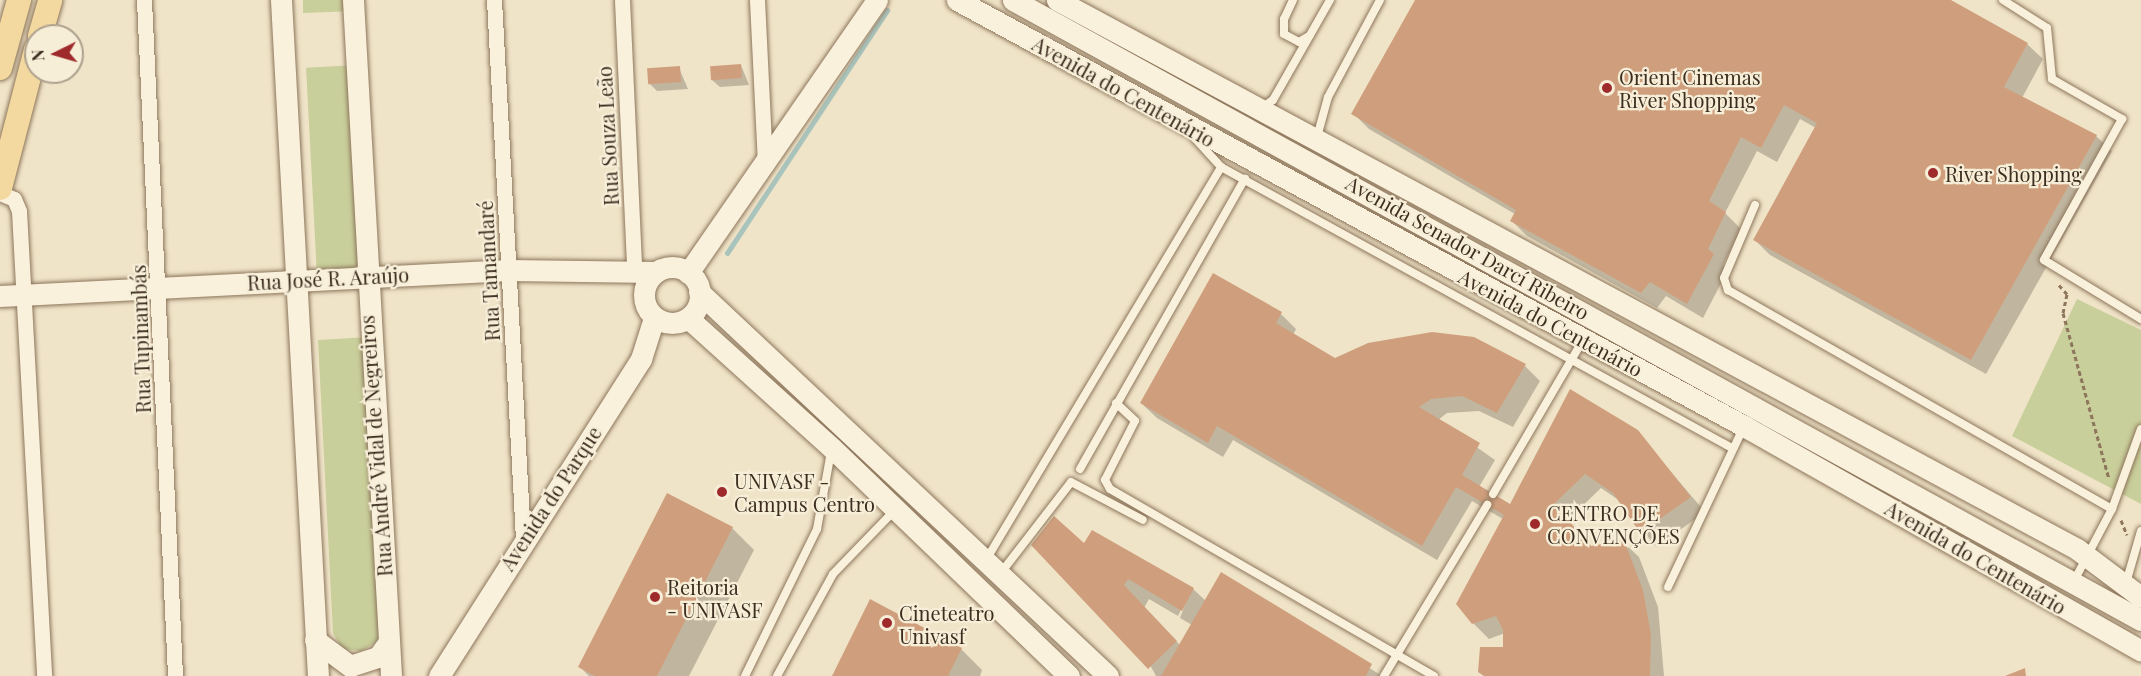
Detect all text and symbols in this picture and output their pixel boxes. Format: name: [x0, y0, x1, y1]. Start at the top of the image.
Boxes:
north arrow: [24, 24, 84, 84]
street label: Avenida do Centenário: [1029, 31, 1219, 151]
text: N: [27, 49, 49, 62]
place label: Orient Cinemas River Shopping: [1619, 64, 1761, 111]
street label: Rua Souza Leão: [591, 65, 623, 207]
marker: Orient Cinemas River Shopping: [1600, 81, 1614, 95]
place label: River Shopping: [1945, 161, 2082, 185]
marker: River Shopping: [1926, 166, 1940, 180]
street label: Avenida Senador Darcí Ribeiro: [1342, 170, 1594, 324]
street label: Rua Tamandaré: [472, 200, 504, 342]
street label: Rua José R. Araújo: [246, 262, 410, 294]
street label: Avenida do Centenário: [1455, 263, 1647, 381]
street label: Rua Tupinambás: [125, 264, 155, 414]
street label: Rua André Vidal de Negreiros: [354, 314, 396, 578]
street label: Avenida do Parque: [494, 421, 606, 575]
place label: UNIVASF - Campus Centro: [734, 468, 875, 515]
marker: UNIVASF - Campus Centro: [715, 485, 729, 499]
street label: Avenida do Centenário: [1881, 495, 2071, 619]
place label: CENTRO DE CONVENÇÕES: [1547, 500, 1680, 547]
marker: CENTRO DE CONVENÇÕES: [1528, 517, 1542, 531]
place label: Reitoria - UNIVASF: [667, 574, 763, 621]
marker: Reitoria - UNIVASF: [648, 590, 662, 604]
place label: Cineteatro Univasf: [899, 600, 994, 647]
marker: Cineteatro Univasf: [880, 616, 894, 630]

